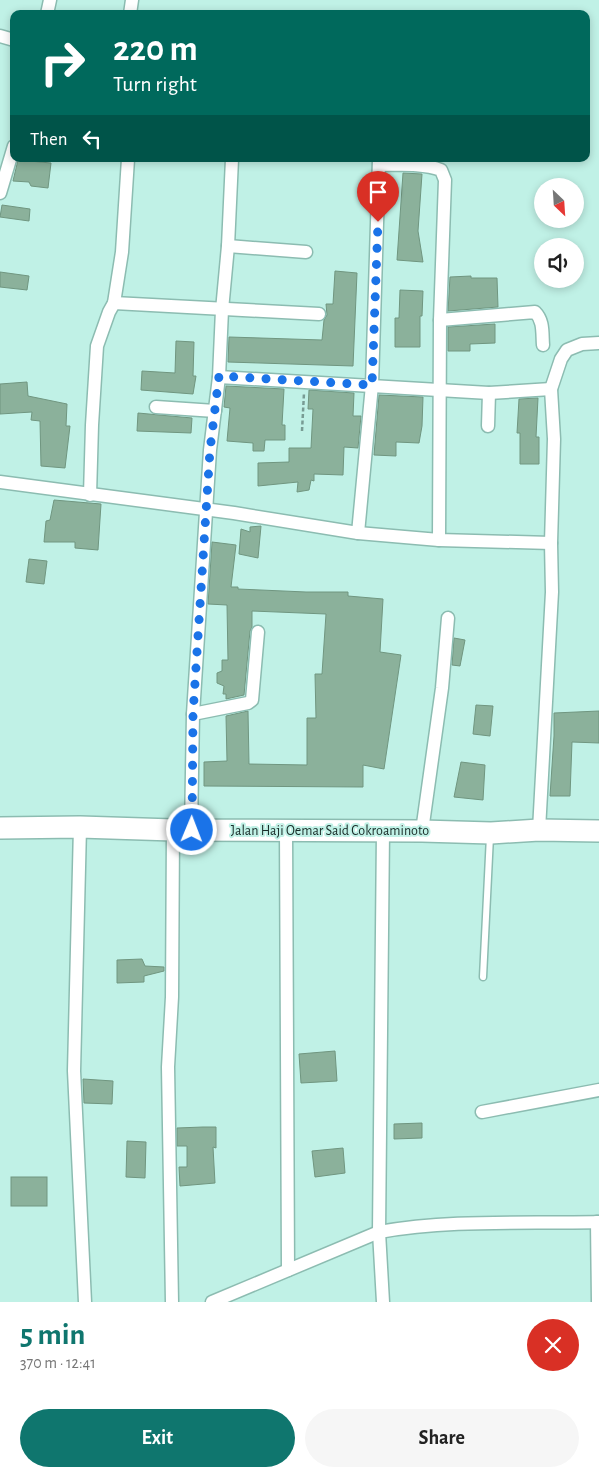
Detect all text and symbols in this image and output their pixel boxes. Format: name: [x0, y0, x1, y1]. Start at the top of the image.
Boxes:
icon: right: [30, 30, 95, 95]
text: 220 m: [113, 32, 198, 67]
text: Turn right: [113, 73, 197, 95]
icon: left: [78, 125, 106, 153]
text: Then: [30, 130, 68, 149]
pin: [357, 171, 399, 222]
icon: arrive: [364, 178, 392, 206]
north arrow: [534, 178, 584, 228]
map controls: [534, 178, 584, 288]
button: sound: [534, 238, 584, 288]
position arrow: [165, 803, 217, 855]
street label: Jalan Haji Oemar Said Cokroaminoto: [231, 824, 429, 838]
button: close: [527, 1319, 579, 1371]
text: 5 min: [20, 1320, 85, 1350]
text: 370 m · 12:41: [20, 1355, 96, 1371]
button: Exit: [20, 1409, 295, 1467]
button: Share: [305, 1409, 579, 1467]

